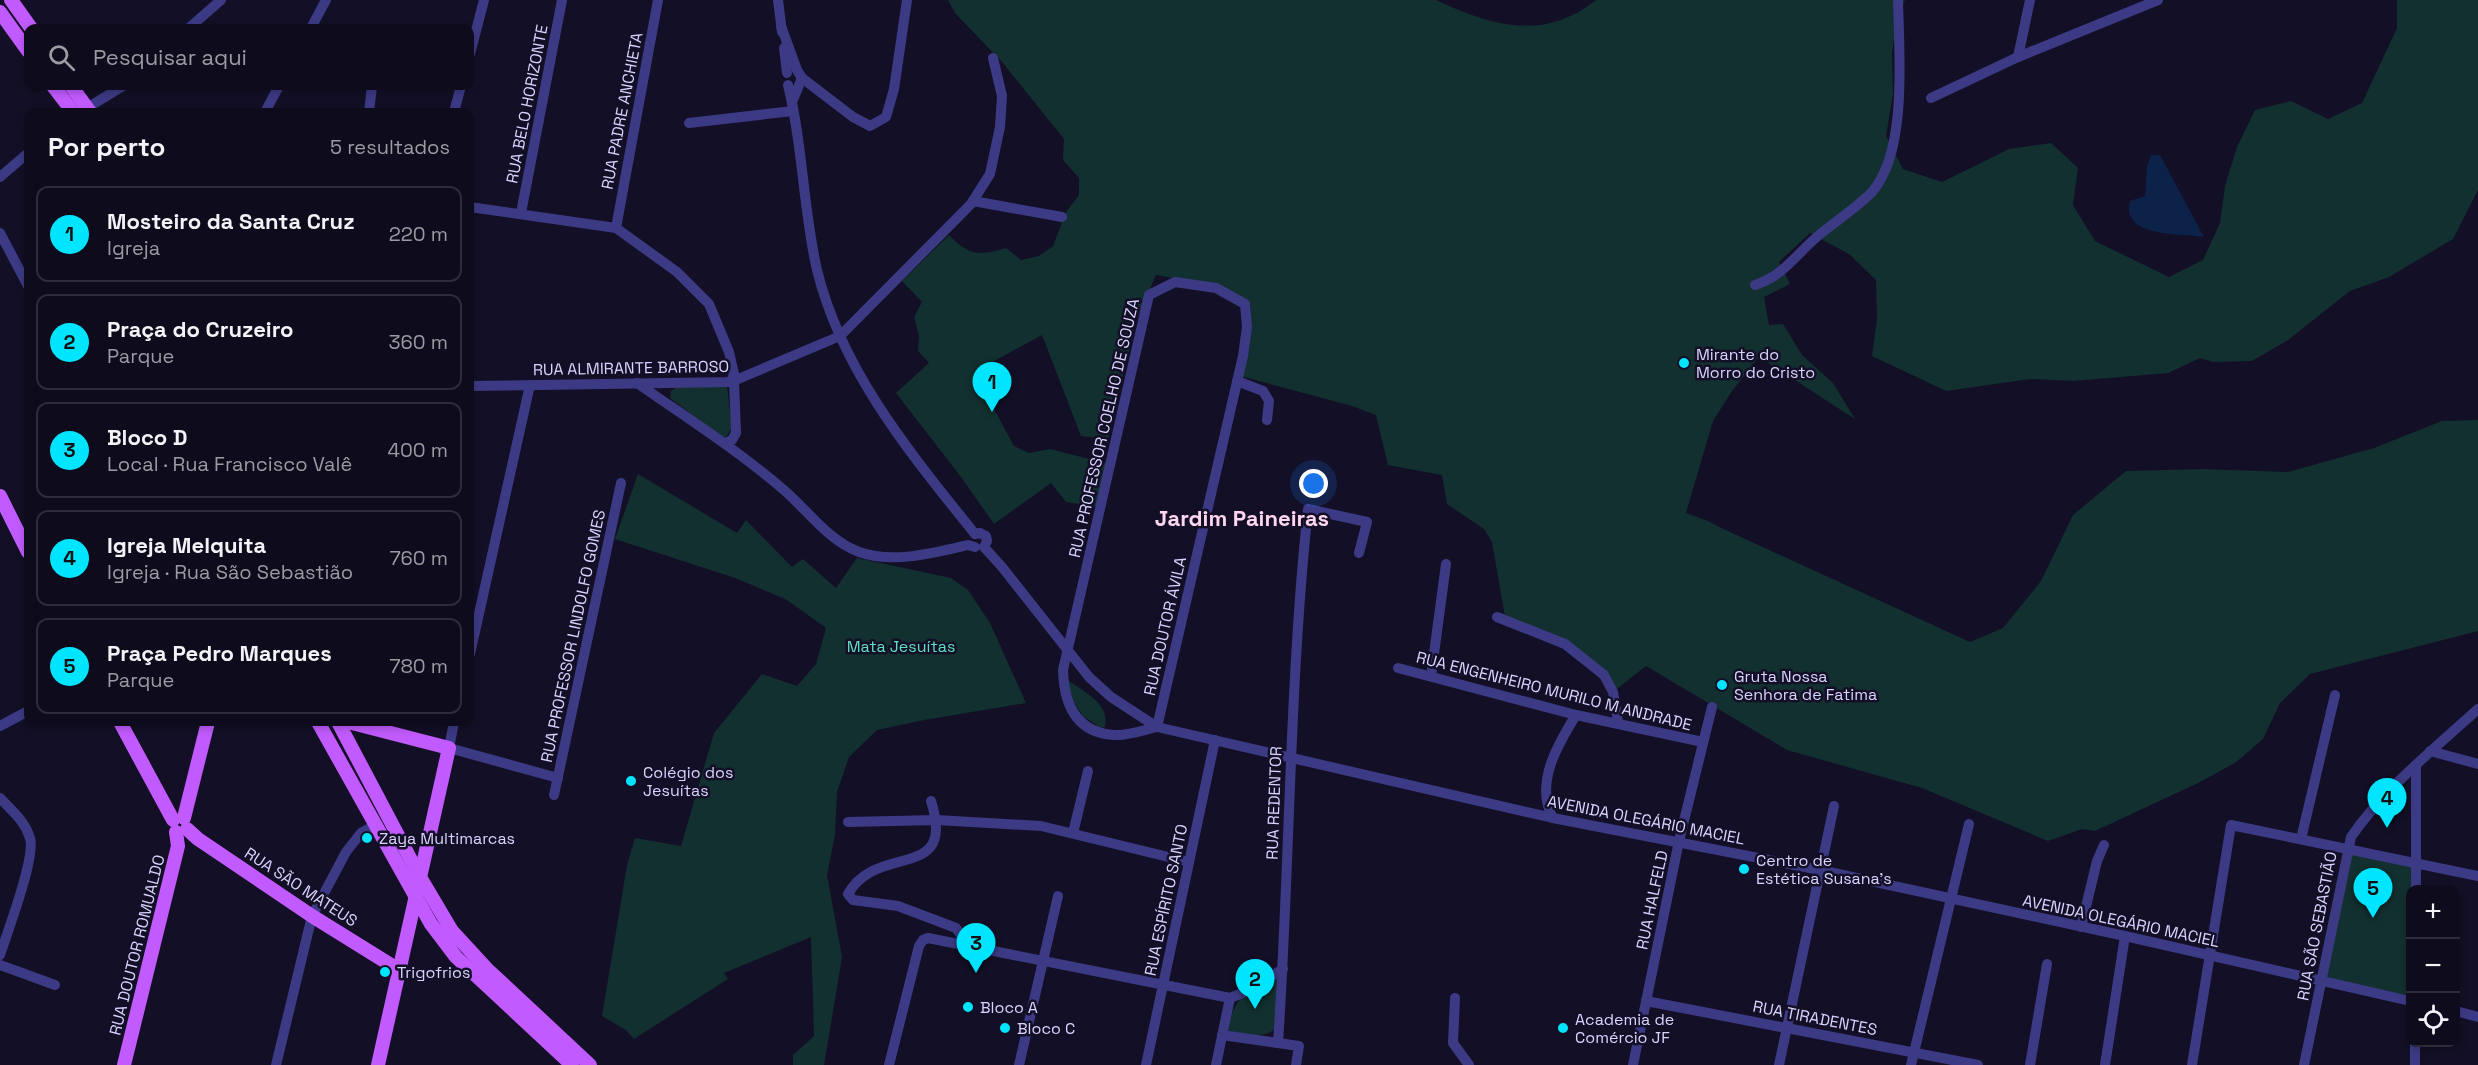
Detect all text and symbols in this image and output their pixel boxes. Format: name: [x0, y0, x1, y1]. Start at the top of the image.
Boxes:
street label: RUA BELO HORIZONTE: [501, 23, 553, 185]
search box: [24, 24, 474, 90]
street label: RUA PADRE ANCHIETA: [596, 31, 648, 191]
icon: search: [45, 41, 78, 74]
text: Pesquisar aqui: [93, 43, 247, 71]
text: Por perto: [48, 130, 165, 164]
text: 5 resultados: [330, 134, 450, 160]
text: Mosteiro da Santa Cruz: [107, 207, 355, 235]
text: 1: [65, 221, 74, 247]
text: 220 m: [389, 221, 448, 247]
text: Igreja: [107, 235, 160, 261]
street label: RUA PROFESSOR COELHO DE SOUZA: [1064, 296, 1144, 560]
text: Praça do Cruzeiro: [107, 315, 294, 343]
text: 2: [64, 329, 75, 355]
text: 360 m: [389, 329, 448, 355]
text: Parque: [107, 343, 174, 369]
place label: Mirante do Morro do Cristo: [1696, 344, 1815, 383]
street label: RUA ALMIRANTE BARROSO: [533, 356, 729, 380]
marker: Mirante do Morro do Cristo: [1677, 356, 1691, 370]
pin: 1: [972, 362, 1012, 412]
text: Bloco D: [107, 423, 188, 451]
text: 3: [63, 437, 76, 463]
text: 400 m: [388, 437, 448, 463]
text: Local · Rua Francisco Valê: [107, 451, 352, 477]
your location: [1299, 469, 1328, 498]
district label: Jardim Paineiras: [1155, 504, 1329, 532]
street label: RUA PROFESSOR LINDOLFO GOMES: [536, 508, 610, 764]
text: Igreja Melquita: [107, 531, 266, 559]
text: 4: [63, 545, 76, 571]
text: 760 m: [389, 545, 448, 571]
street label: RUA DOUTOR ÁVILA: [1139, 554, 1191, 698]
text: Igreja · Rua São Sebastião: [107, 559, 353, 585]
park label: Mata Jesuítas: [847, 636, 955, 657]
text: Praça Pedro Marques: [107, 639, 332, 667]
street label: RUA ENGENHEIRO MURILO M ANDRADE: [1414, 647, 1694, 735]
text: 5: [64, 653, 76, 679]
text: 780 m: [389, 653, 448, 679]
place label: Gruta Nossa Senhora de Fatima: [1734, 666, 1877, 705]
text: Parque: [107, 667, 174, 693]
marker: Gruta Nossa Senhora de Fatima: [1715, 678, 1729, 692]
street label: RUA REDENTOR: [1262, 746, 1286, 860]
place label: Colégio dos Jesuítas: [643, 762, 733, 801]
marker: Colégio dos Jesuítas: [624, 774, 638, 788]
pin: 4: [2368, 778, 2406, 828]
street label: AVENIDA OLEGÁRIO MACIEL: [1545, 791, 1747, 850]
street label: RUA ESPÍRITO SANTO: [1140, 822, 1192, 978]
place label: Zaya Multimarcas: [379, 828, 515, 849]
marker: Zaya Multimarcas: [360, 831, 374, 845]
street label: RUA SÃO MATEUS: [241, 843, 362, 931]
street label: RUA HALFELD: [1631, 849, 1673, 951]
place label: Centro de Estética Susana's: [1756, 850, 1892, 889]
street label: RUA SÃO SEBASTIÃO: [2292, 850, 2342, 1002]
street label: RUA DOUTOR ROMUALDO: [104, 852, 170, 1038]
marker: Centro de Estética Susana's: [1737, 862, 1751, 876]
pin: 5: [2354, 868, 2392, 918]
map controls: [2406, 885, 2460, 1047]
button: +: [2406, 885, 2460, 939]
street label: AVENIDA OLEGÁRIO MACIEL: [2021, 890, 2222, 952]
pin: 3: [956, 924, 996, 973]
button: −: [2406, 939, 2460, 993]
pin: 2: [1236, 960, 1274, 1009]
place label: Trigofrios: [397, 962, 470, 983]
marker: Trigofrios: [378, 965, 392, 979]
button: locate: [2406, 993, 2460, 1047]
street label: RUA TIRADENTES: [1751, 996, 1879, 1040]
place label: Bloco A: [980, 997, 1038, 1018]
marker: Bloco A: [961, 1000, 975, 1014]
place label: Academia de Comércio JF: [1575, 1009, 1674, 1048]
place label: Bloco C: [1017, 1018, 1075, 1039]
marker: Bloco C: [998, 1021, 1012, 1035]
marker: Academia de Comércio JF: [1556, 1021, 1570, 1035]

